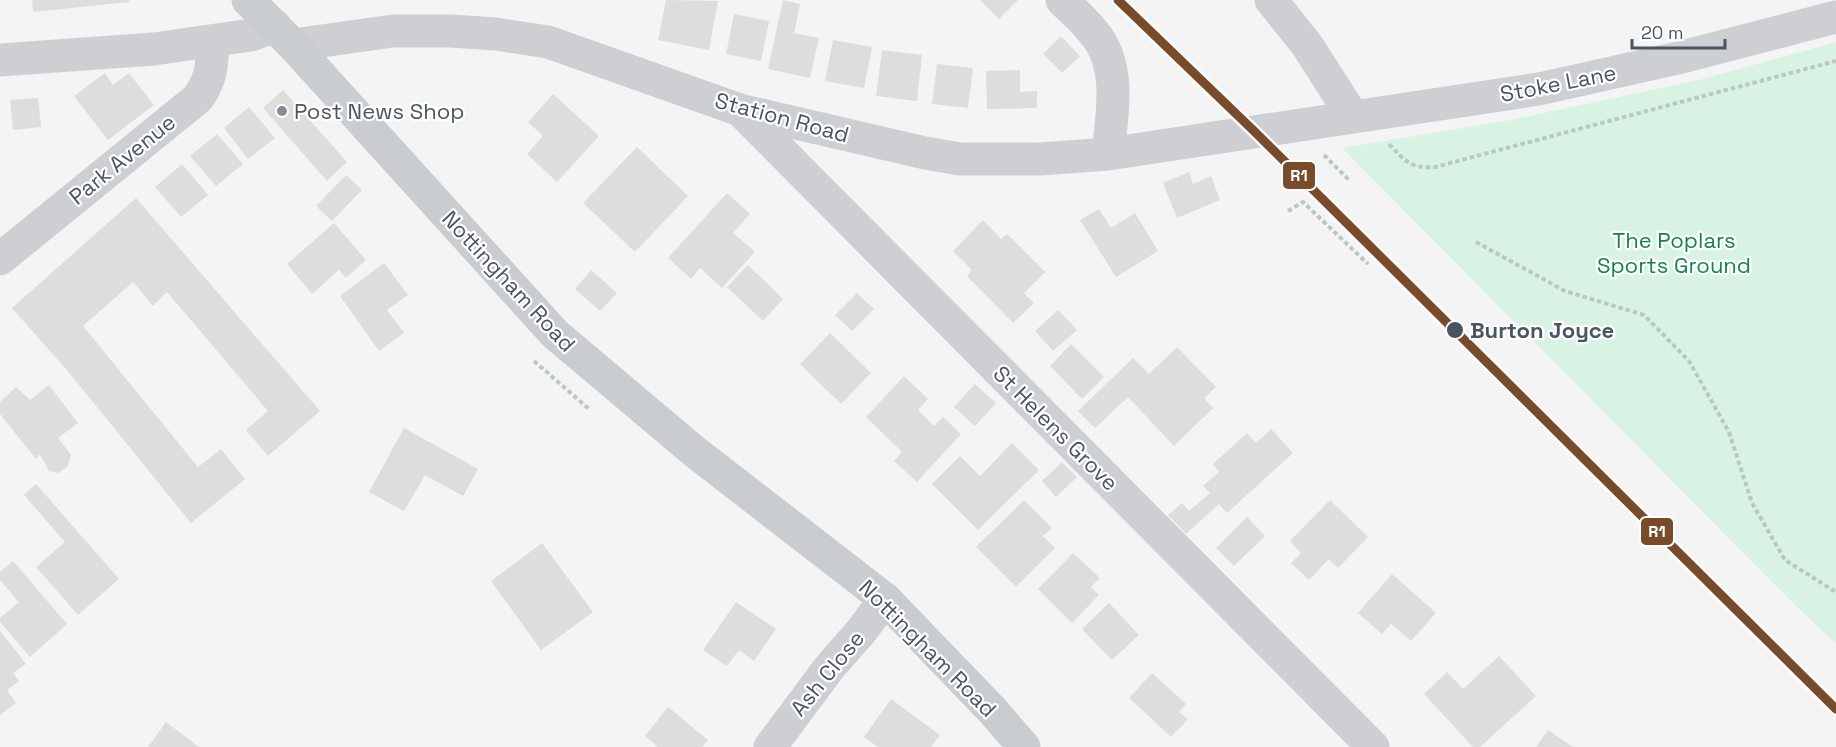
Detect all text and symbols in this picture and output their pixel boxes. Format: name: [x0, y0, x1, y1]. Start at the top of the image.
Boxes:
scale bar: [1632, 12, 1725, 50]
text: 20 m: [1641, 21, 1684, 44]
street label: Stoke Lane: [1497, 58, 1619, 108]
street label: Station Road: [712, 86, 852, 148]
place label: Post News Shop: [294, 97, 464, 125]
marker: Post News Shop: [275, 104, 289, 118]
street label: Park Avenue: [63, 108, 181, 210]
line badge: R1: [1282, 161, 1316, 190]
text: R1: [1290, 165, 1308, 186]
street label: Nottingham Road: [436, 204, 582, 358]
park label: The Poplars Sports Ground: [1597, 226, 1751, 279]
place label: Burton Joyce: [1470, 316, 1614, 344]
marker: Burton Joyce: [1445, 320, 1465, 340]
street label: St Helens Grove: [987, 359, 1125, 497]
line badge: R1: [1640, 517, 1674, 546]
text: R1: [1648, 521, 1666, 542]
street label: Nottingham Road: [853, 573, 1003, 723]
street label: Ash Close: [784, 624, 870, 722]

